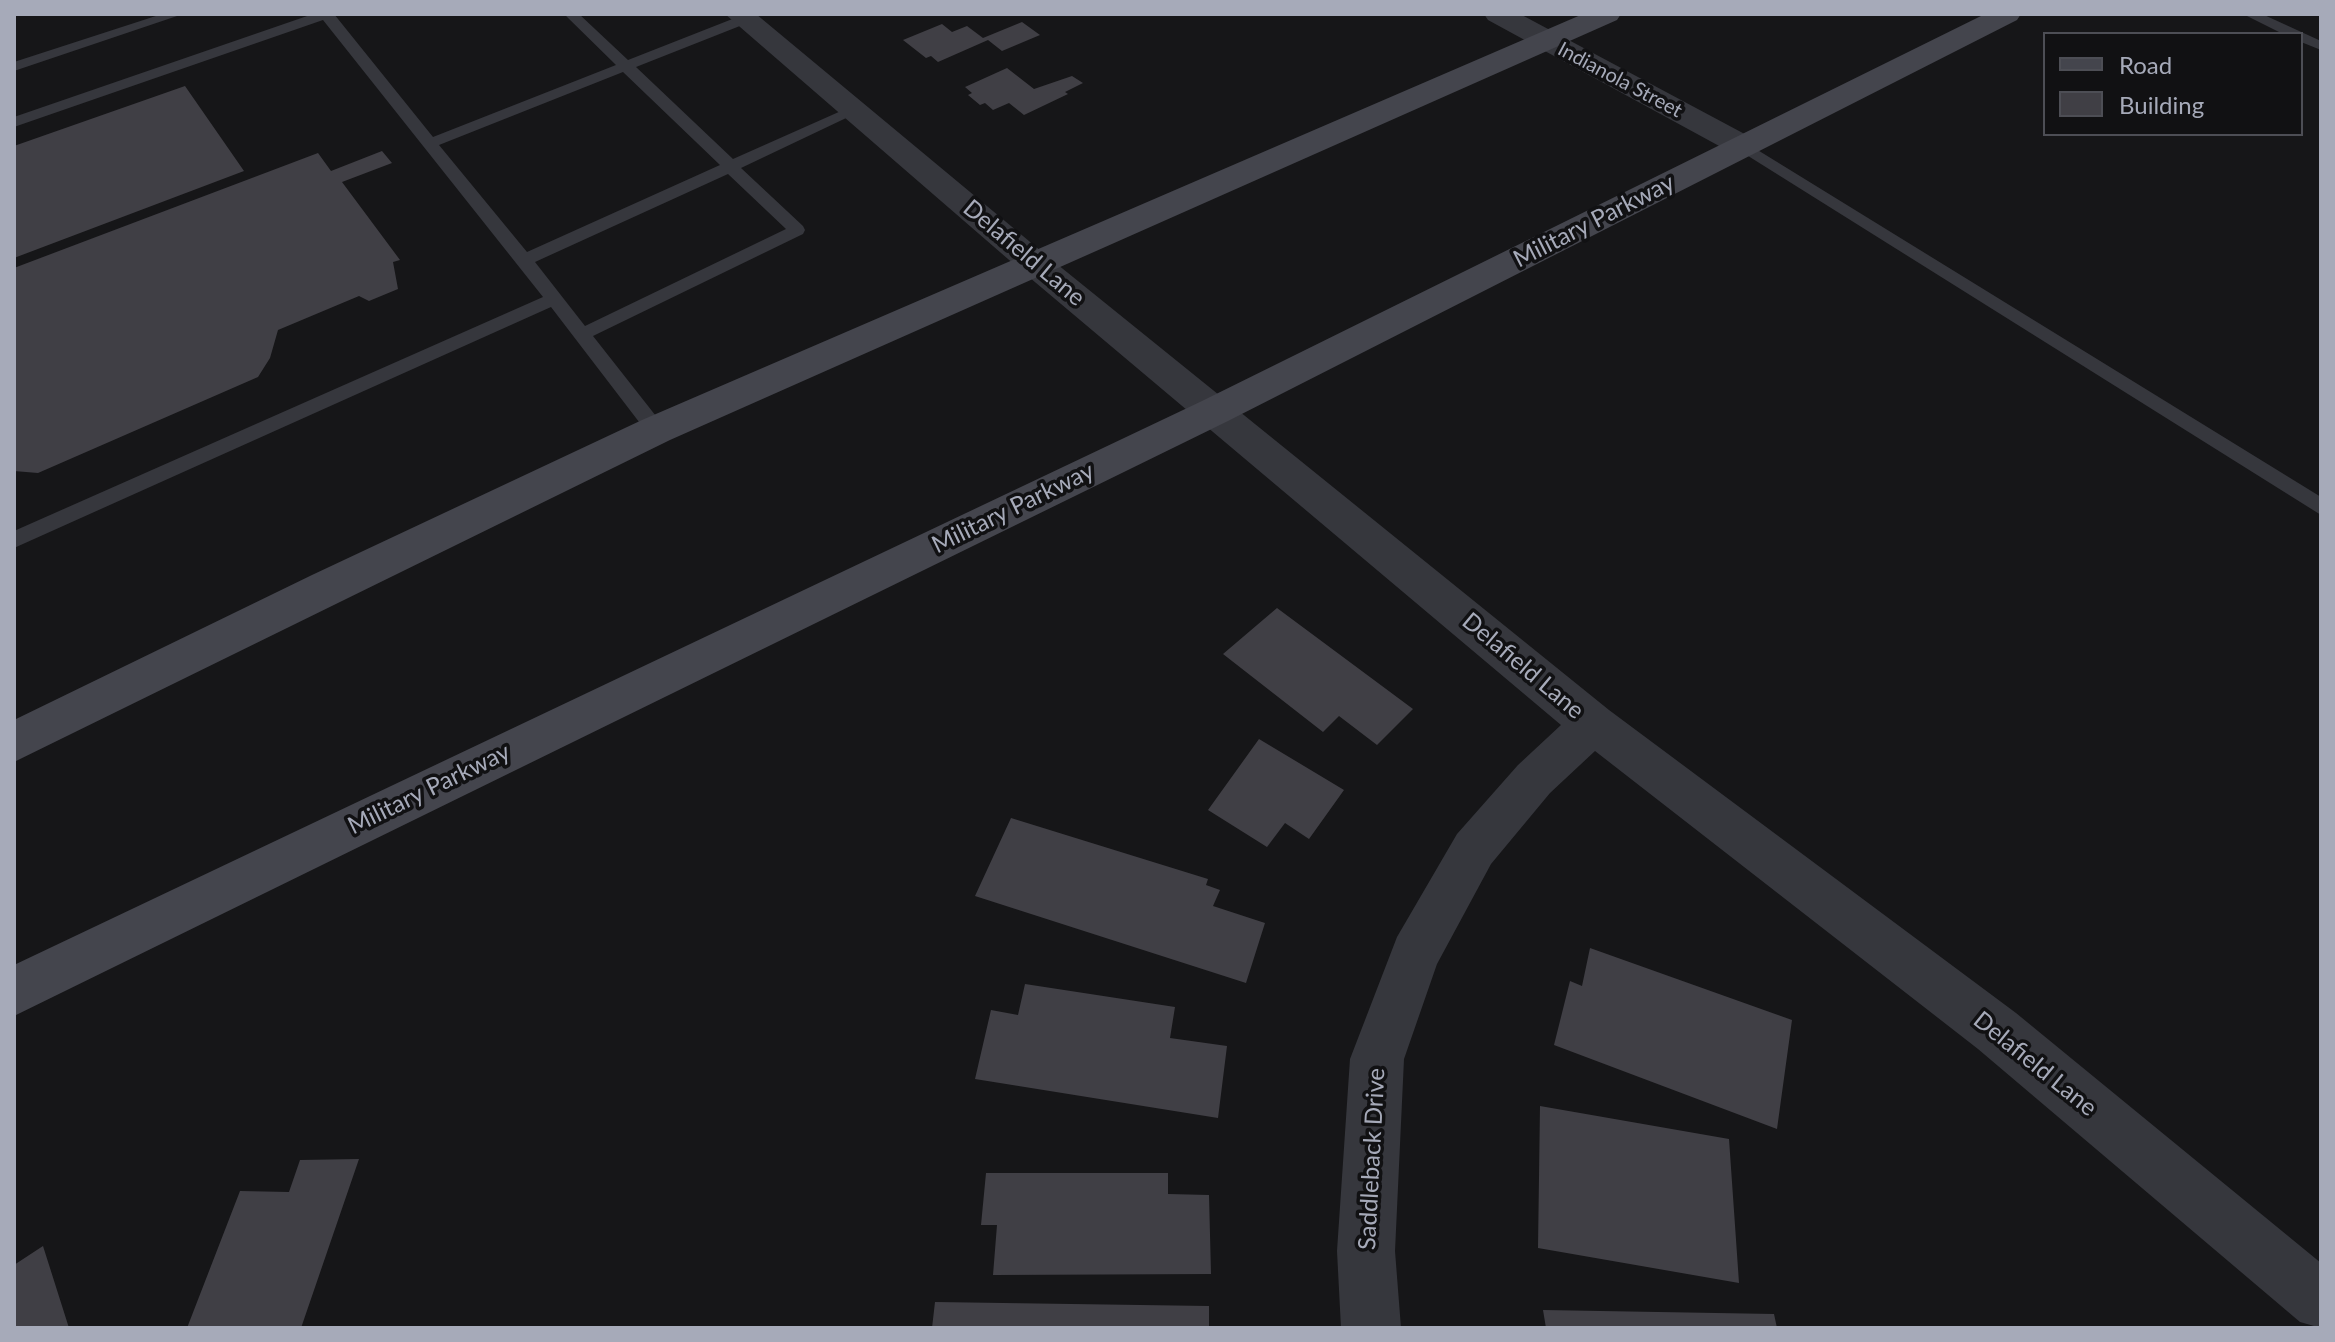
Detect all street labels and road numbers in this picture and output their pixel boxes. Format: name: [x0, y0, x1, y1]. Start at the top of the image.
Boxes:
street label: Indianola Street: [1554, 37, 1686, 123]
street label: Military Parkway: [1509, 168, 1679, 274]
street label: Delafield Lane: [957, 194, 1091, 312]
street label: Military Parkway: [927, 456, 1099, 560]
street label: Delafield Lane: [1456, 607, 1590, 725]
street label: Military Parkway: [343, 737, 515, 841]
street label: Delafield Lane: [1968, 1006, 2102, 1122]
street label: Saddleback Drive: [1353, 1067, 1391, 1251]

